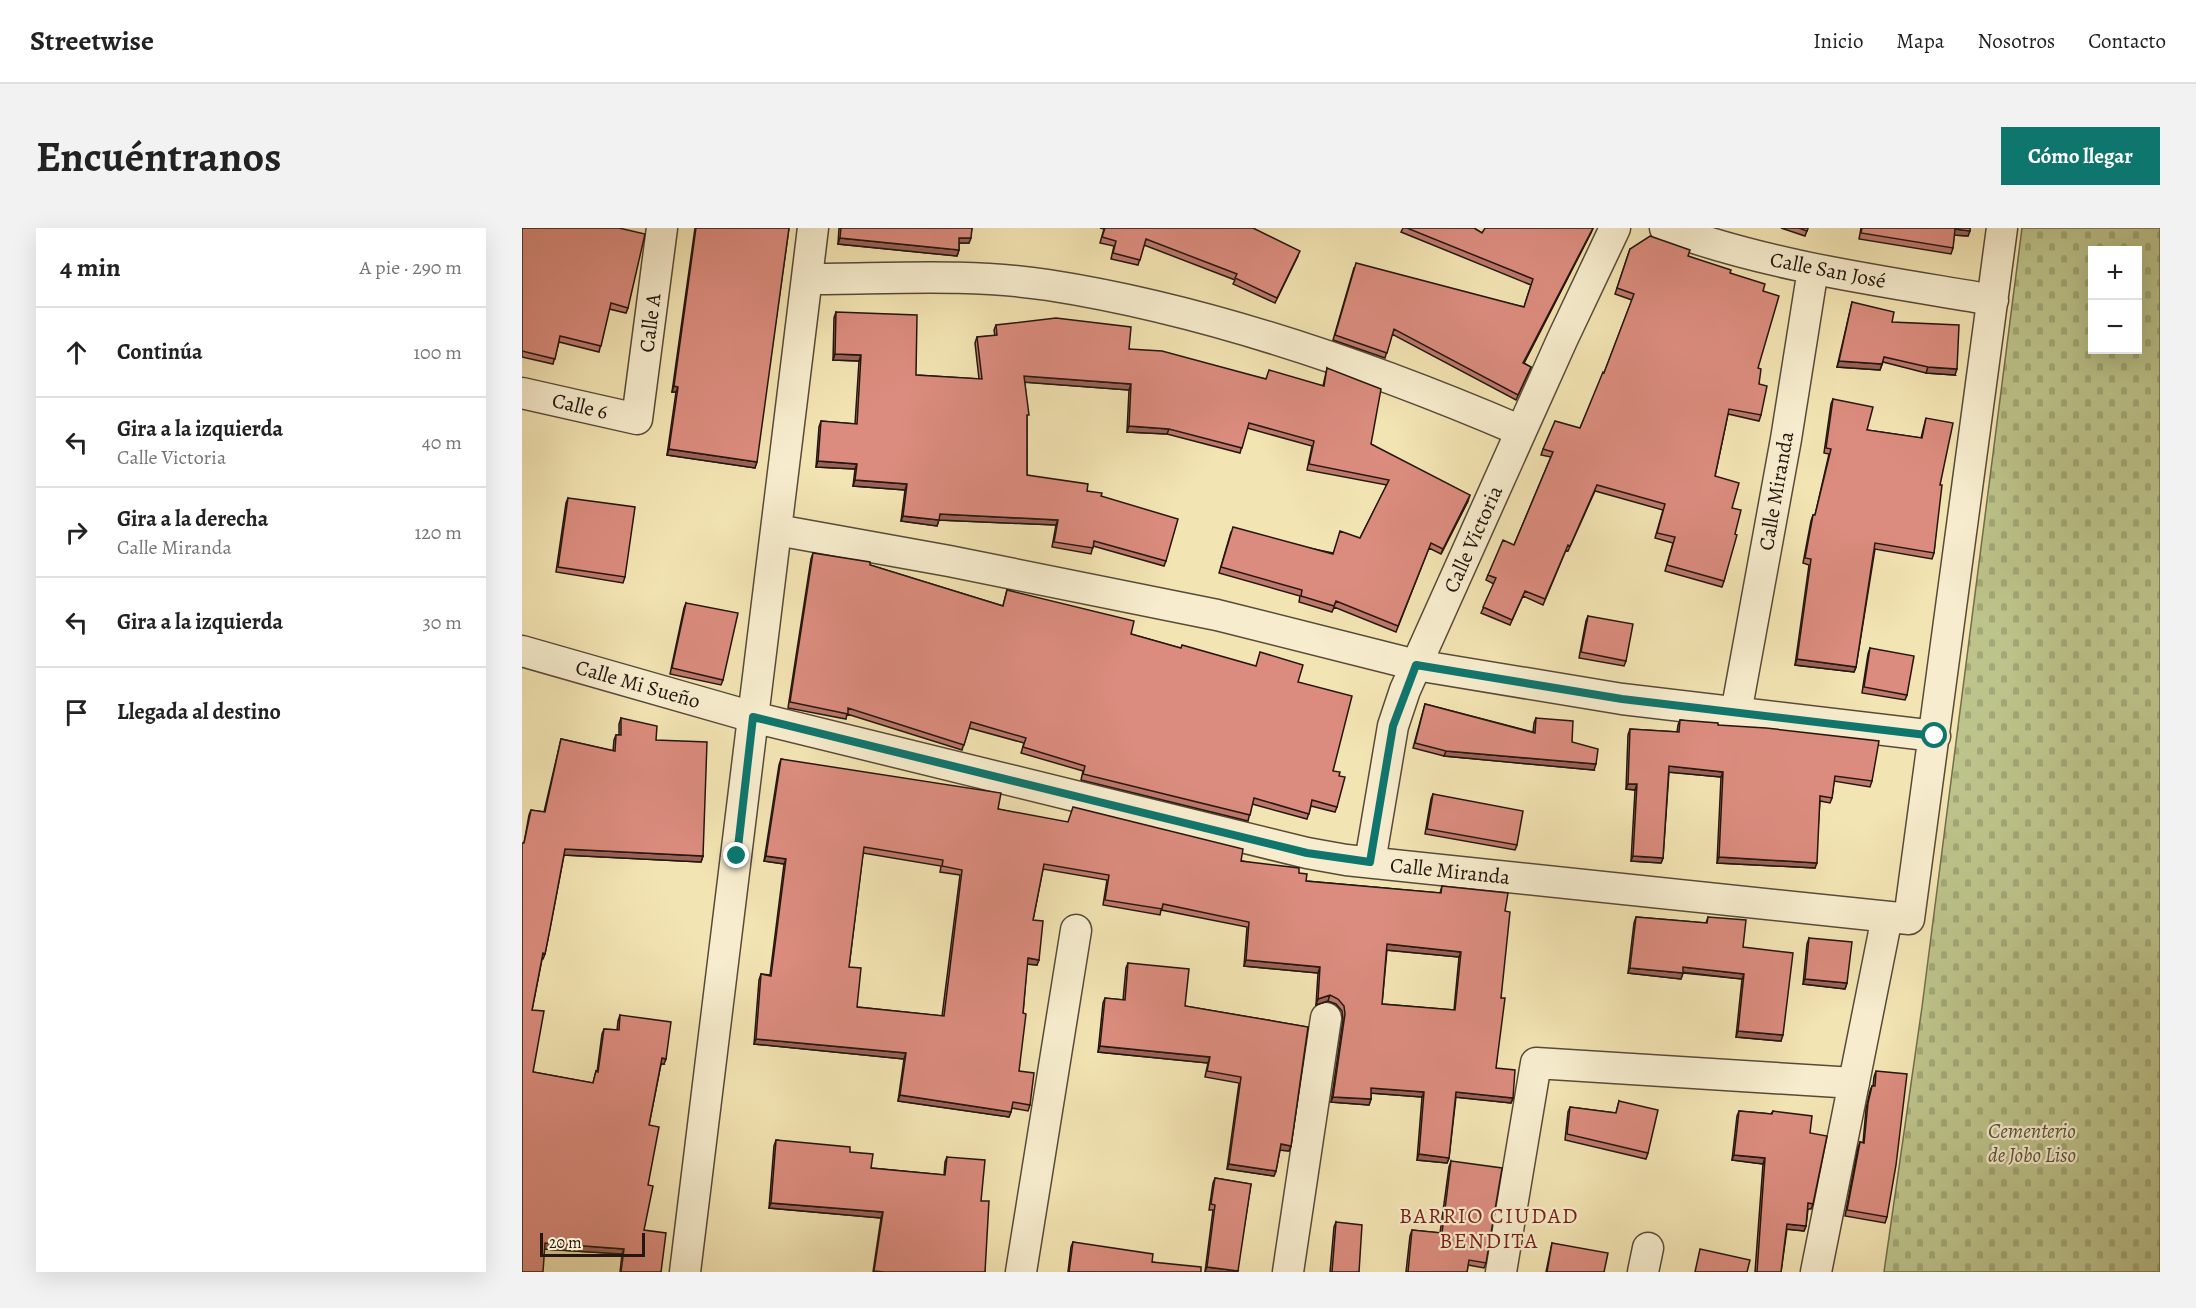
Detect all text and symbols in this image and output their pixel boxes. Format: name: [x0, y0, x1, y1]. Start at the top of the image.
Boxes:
text: Streetwise: [30, 22, 154, 60]
text: Inicio: [1813, 27, 1863, 55]
text: Mapa: [1896, 27, 1945, 55]
text: Nosotros: [1978, 27, 2055, 55]
text: Contacto: [2088, 27, 2166, 55]
button: Cómo llegar: [2001, 127, 2160, 185]
text: Encuéntranos: [36, 128, 281, 185]
street label: Calle San José: [1768, 245, 1888, 295]
map controls: [2088, 246, 2142, 354]
button: +: [2088, 246, 2142, 300]
text: 4 min: [60, 250, 121, 285]
text: A pie · 290 m: [359, 254, 462, 281]
street label: Calle A: [633, 291, 668, 354]
button: −: [2088, 300, 2142, 354]
icon: ahead: [60, 336, 93, 369]
text: Continúa: [117, 337, 203, 367]
text: 100 m: [413, 339, 462, 366]
street label: Calle 6: [549, 386, 611, 426]
text: Gira a la izquierda: [117, 414, 283, 444]
icon: left: [60, 426, 93, 459]
text: 40 m: [422, 429, 462, 456]
street label: Calle Miranda: [1752, 429, 1800, 553]
text: Calle Victoria: [117, 444, 226, 471]
street label: Calle Victoria: [1437, 481, 1509, 597]
text: Gira a la derecha: [117, 504, 268, 534]
icon: right: [60, 516, 93, 549]
text: 120 m: [414, 519, 462, 546]
text: Calle Miranda: [117, 534, 232, 561]
icon: left: [60, 606, 93, 639]
text: Gira a la izquierda: [117, 607, 283, 637]
text: 30 m: [422, 609, 462, 636]
street label: Calle Mi Sueño: [572, 653, 704, 715]
icon: arrive: [60, 696, 93, 729]
text: Llegada al destino: [117, 697, 281, 727]
route start: [1921, 722, 1947, 748]
route end: [723, 842, 749, 868]
street label: Calle Miranda: [1389, 851, 1512, 891]
park label: Cementerio de Jobo Liso: [1988, 1117, 2076, 1169]
district label: BARRIO CIUDAD BENDITA: [1399, 1201, 1579, 1256]
scale bar: [540, 1230, 645, 1258]
text: 20 m: [549, 1232, 582, 1254]

